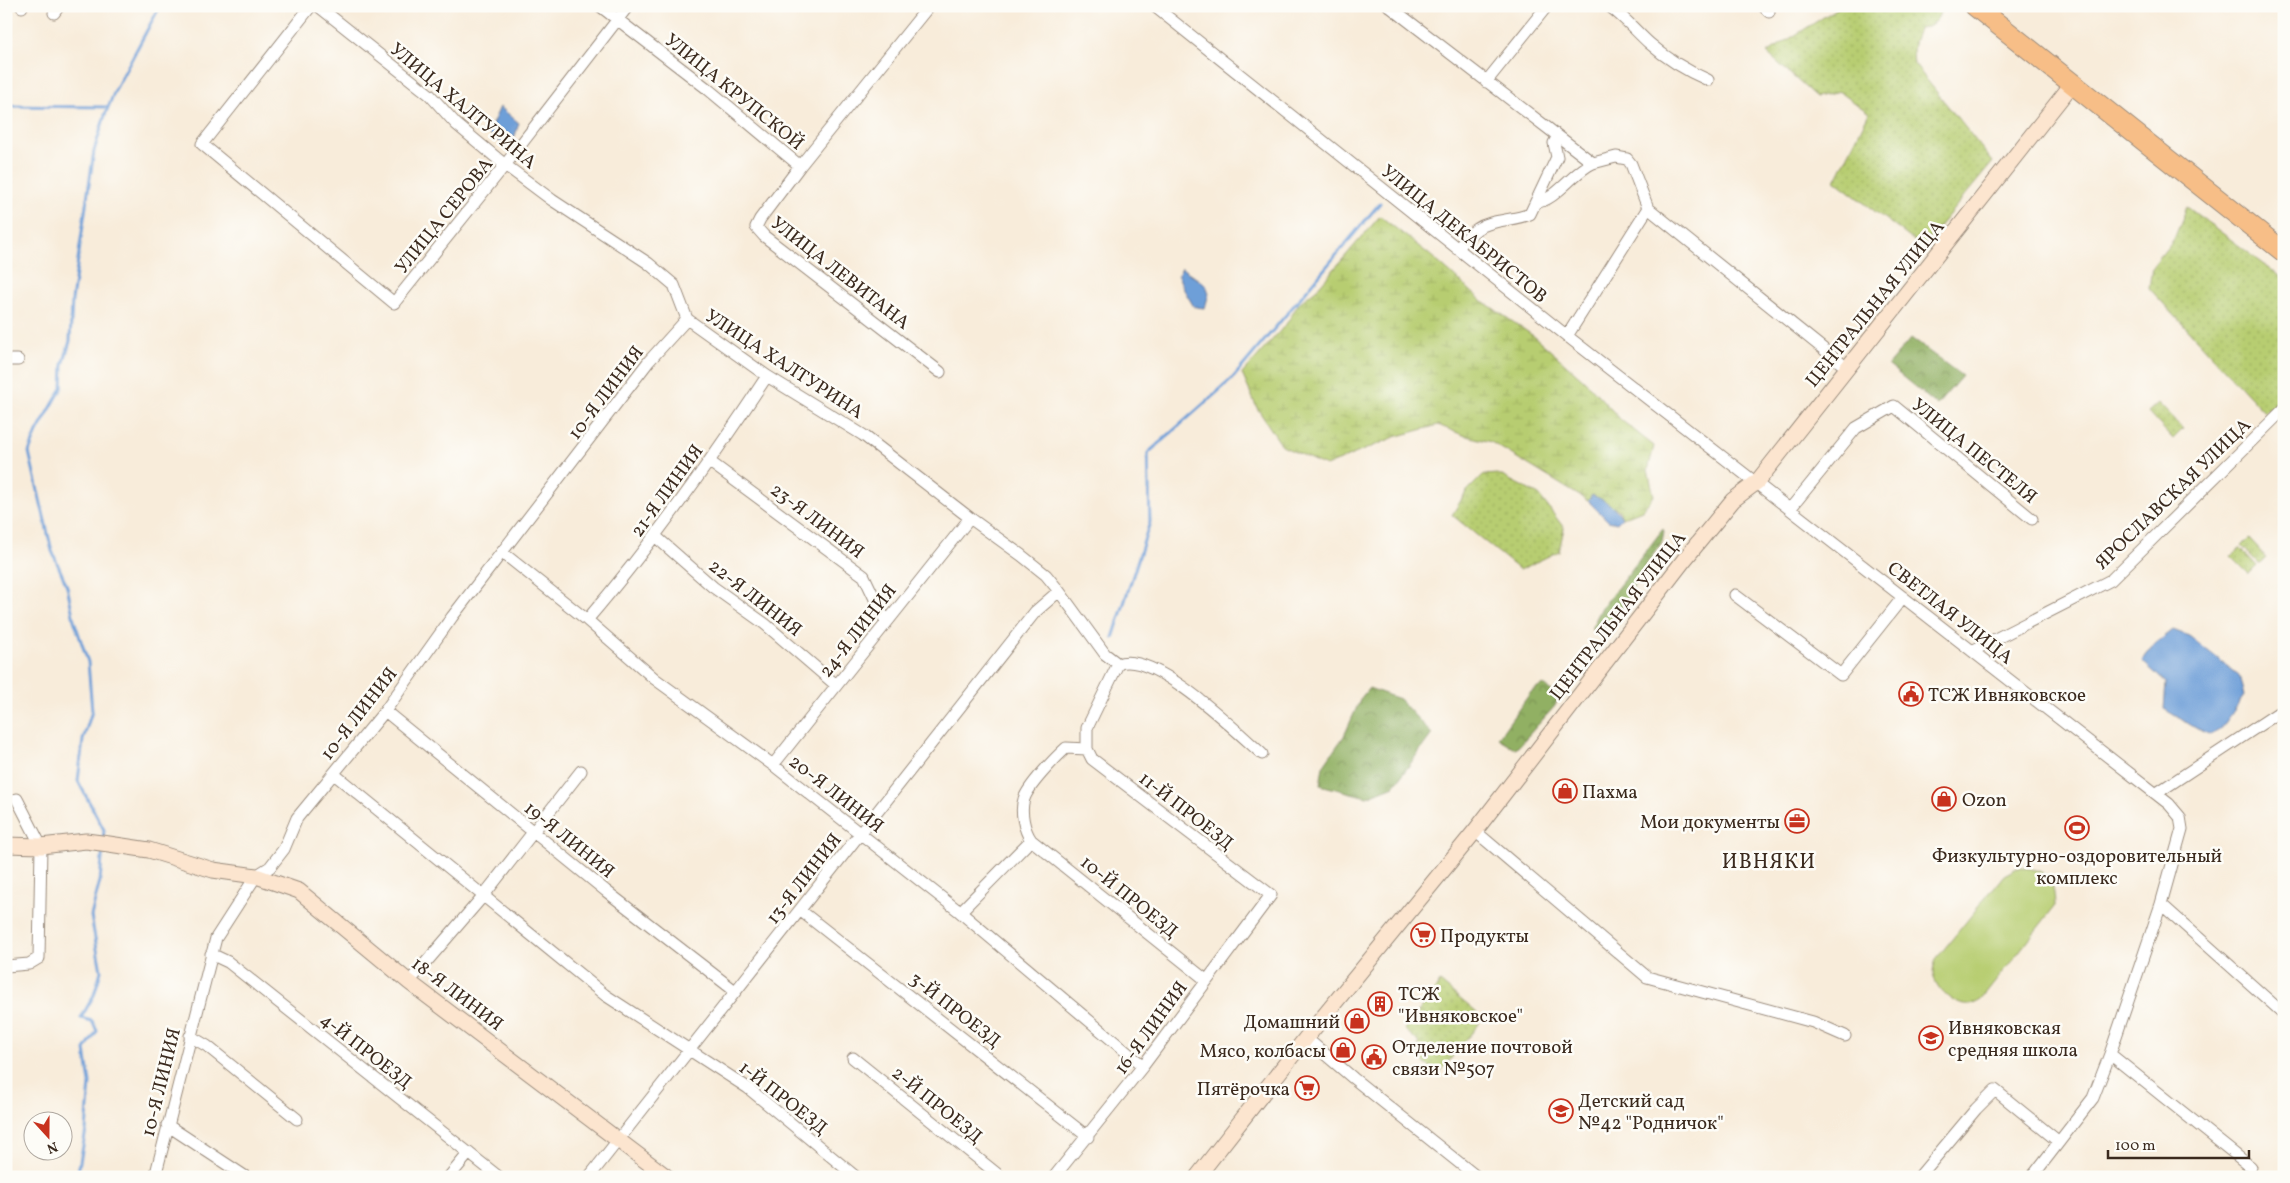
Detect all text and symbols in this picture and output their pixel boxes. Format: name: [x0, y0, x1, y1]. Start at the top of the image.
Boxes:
street label: УЛИЦА КРУПСКОЙ: [658, 28, 809, 157]
street label: УЛИЦА ХАЛТУРИНА: [384, 37, 542, 176]
street label: УЛИЦА СЕРОВА: [389, 153, 500, 280]
street label: УЛИЦА ДЕКАБРИСТОВ: [1375, 159, 1552, 310]
street label: УЛИЦА ЛЕВИТАНА: [765, 211, 915, 336]
street label: ЦЕНТРАЛЬНАЯ УЛИЦА: [1800, 215, 1951, 393]
street label: УЛИЦА ХАЛТУРИНА: [700, 304, 868, 426]
street label: 10-Я ЛИНИЯ: [563, 341, 650, 445]
street label: УЛИЦА ПЕСТЕЛЯ: [1905, 393, 2042, 510]
street label: ЯРОСЛАВСКАЯ УЛИЦА: [2090, 413, 2257, 576]
street label: 21-Я ЛИНИЯ: [625, 439, 710, 543]
street label: 23-Я ЛИНИЯ: [764, 478, 869, 565]
street label: ЦЕНТРАЛЬНАЯ УЛИЦА: [1544, 526, 1693, 706]
street label: 22-Я ЛИНИЯ: [702, 554, 807, 643]
street label: СВЕТЛАЯ УЛИЦА: [1881, 556, 2018, 671]
street label: 24-Я ЛИНИЯ: [814, 579, 903, 683]
street label: 10-Я ЛИНИЯ: [315, 662, 404, 766]
public building icon: ТСЖ Ивняковское: [1898, 681, 1924, 707]
place label: ТСЖ Ивняковское: [1928, 683, 2086, 709]
street label: 20-Я ЛИНИЯ: [783, 749, 889, 840]
street label: 11-Й ПРОЕЗД: [1133, 766, 1239, 857]
shop icon: Пахма: [1552, 778, 1578, 804]
place label: Пахма: [1582, 780, 1638, 806]
shop icon: Ozon: [1931, 786, 1957, 812]
place label: Ozon: [1962, 788, 2007, 814]
street label: 19-Я ЛИНИЯ: [518, 796, 620, 885]
office icon: Мои документы: [1784, 808, 1810, 834]
place label: Мои документы: [1640, 810, 1780, 836]
sports icon: Физкультурно-оздоровительный комплекс: [2064, 815, 2090, 841]
street label: 13-Я ЛИНИЯ: [761, 828, 848, 930]
place label: Физкультурно-оздоровительный комплекс: [1932, 844, 2222, 892]
district label: ИВНЯКИ: [1722, 848, 1816, 877]
street label: 10-Й ПРОЕЗД: [1074, 850, 1183, 945]
supermarket icon: Продукты: [1410, 922, 1436, 948]
place label: Продукты: [1440, 924, 1529, 950]
street label: 18-Я ЛИНИЯ: [405, 951, 508, 1038]
street label: 3-Й ПРОЕЗД: [904, 967, 1006, 1055]
street label: 16-Я ЛИНИЯ: [1109, 976, 1194, 1080]
place label: ТСЖ "Ивняковское": [1398, 982, 1523, 1030]
building icon: ТСЖ "Ивняковское": [1367, 991, 1393, 1017]
street label: 4-Й ПРОЕЗД: [314, 1007, 417, 1096]
shop icon: Домашний: [1344, 1008, 1370, 1034]
place label: Домашний: [1243, 1010, 1340, 1036]
place label: Ивняковская средняя школа: [1948, 1016, 2078, 1064]
street label: 10-Я ЛИНИЯ: [136, 1025, 188, 1140]
school or university icon: Ивняковская средняя школа: [1918, 1025, 1944, 1051]
place label: Отделение почтовой связи №507: [1392, 1035, 1573, 1083]
shop icon: Мясо, колбасы: [1330, 1037, 1356, 1063]
place label: Мясо, колбасы: [1200, 1039, 1326, 1065]
public building icon: Отделение почтовой связи №507: [1361, 1044, 1387, 1070]
street label: 1-Й ПРОЕЗД: [733, 1055, 833, 1142]
street label: 2-Й ПРОЕЗД: [886, 1061, 988, 1150]
supermarket icon: Пятёрочка: [1294, 1075, 1320, 1101]
place label: Пятёрочка: [1197, 1077, 1290, 1103]
place label: Детский сад №42 "Родничок": [1578, 1089, 1724, 1137]
school or university icon: Детский сад №42 "Родничок": [1548, 1098, 1574, 1124]
north arrow: [22, 1110, 72, 1160]
scale bar: [2108, 1128, 2249, 1160]
text: N: [44, 1136, 60, 1157]
text: 100 m: [2115, 1136, 2155, 1157]

